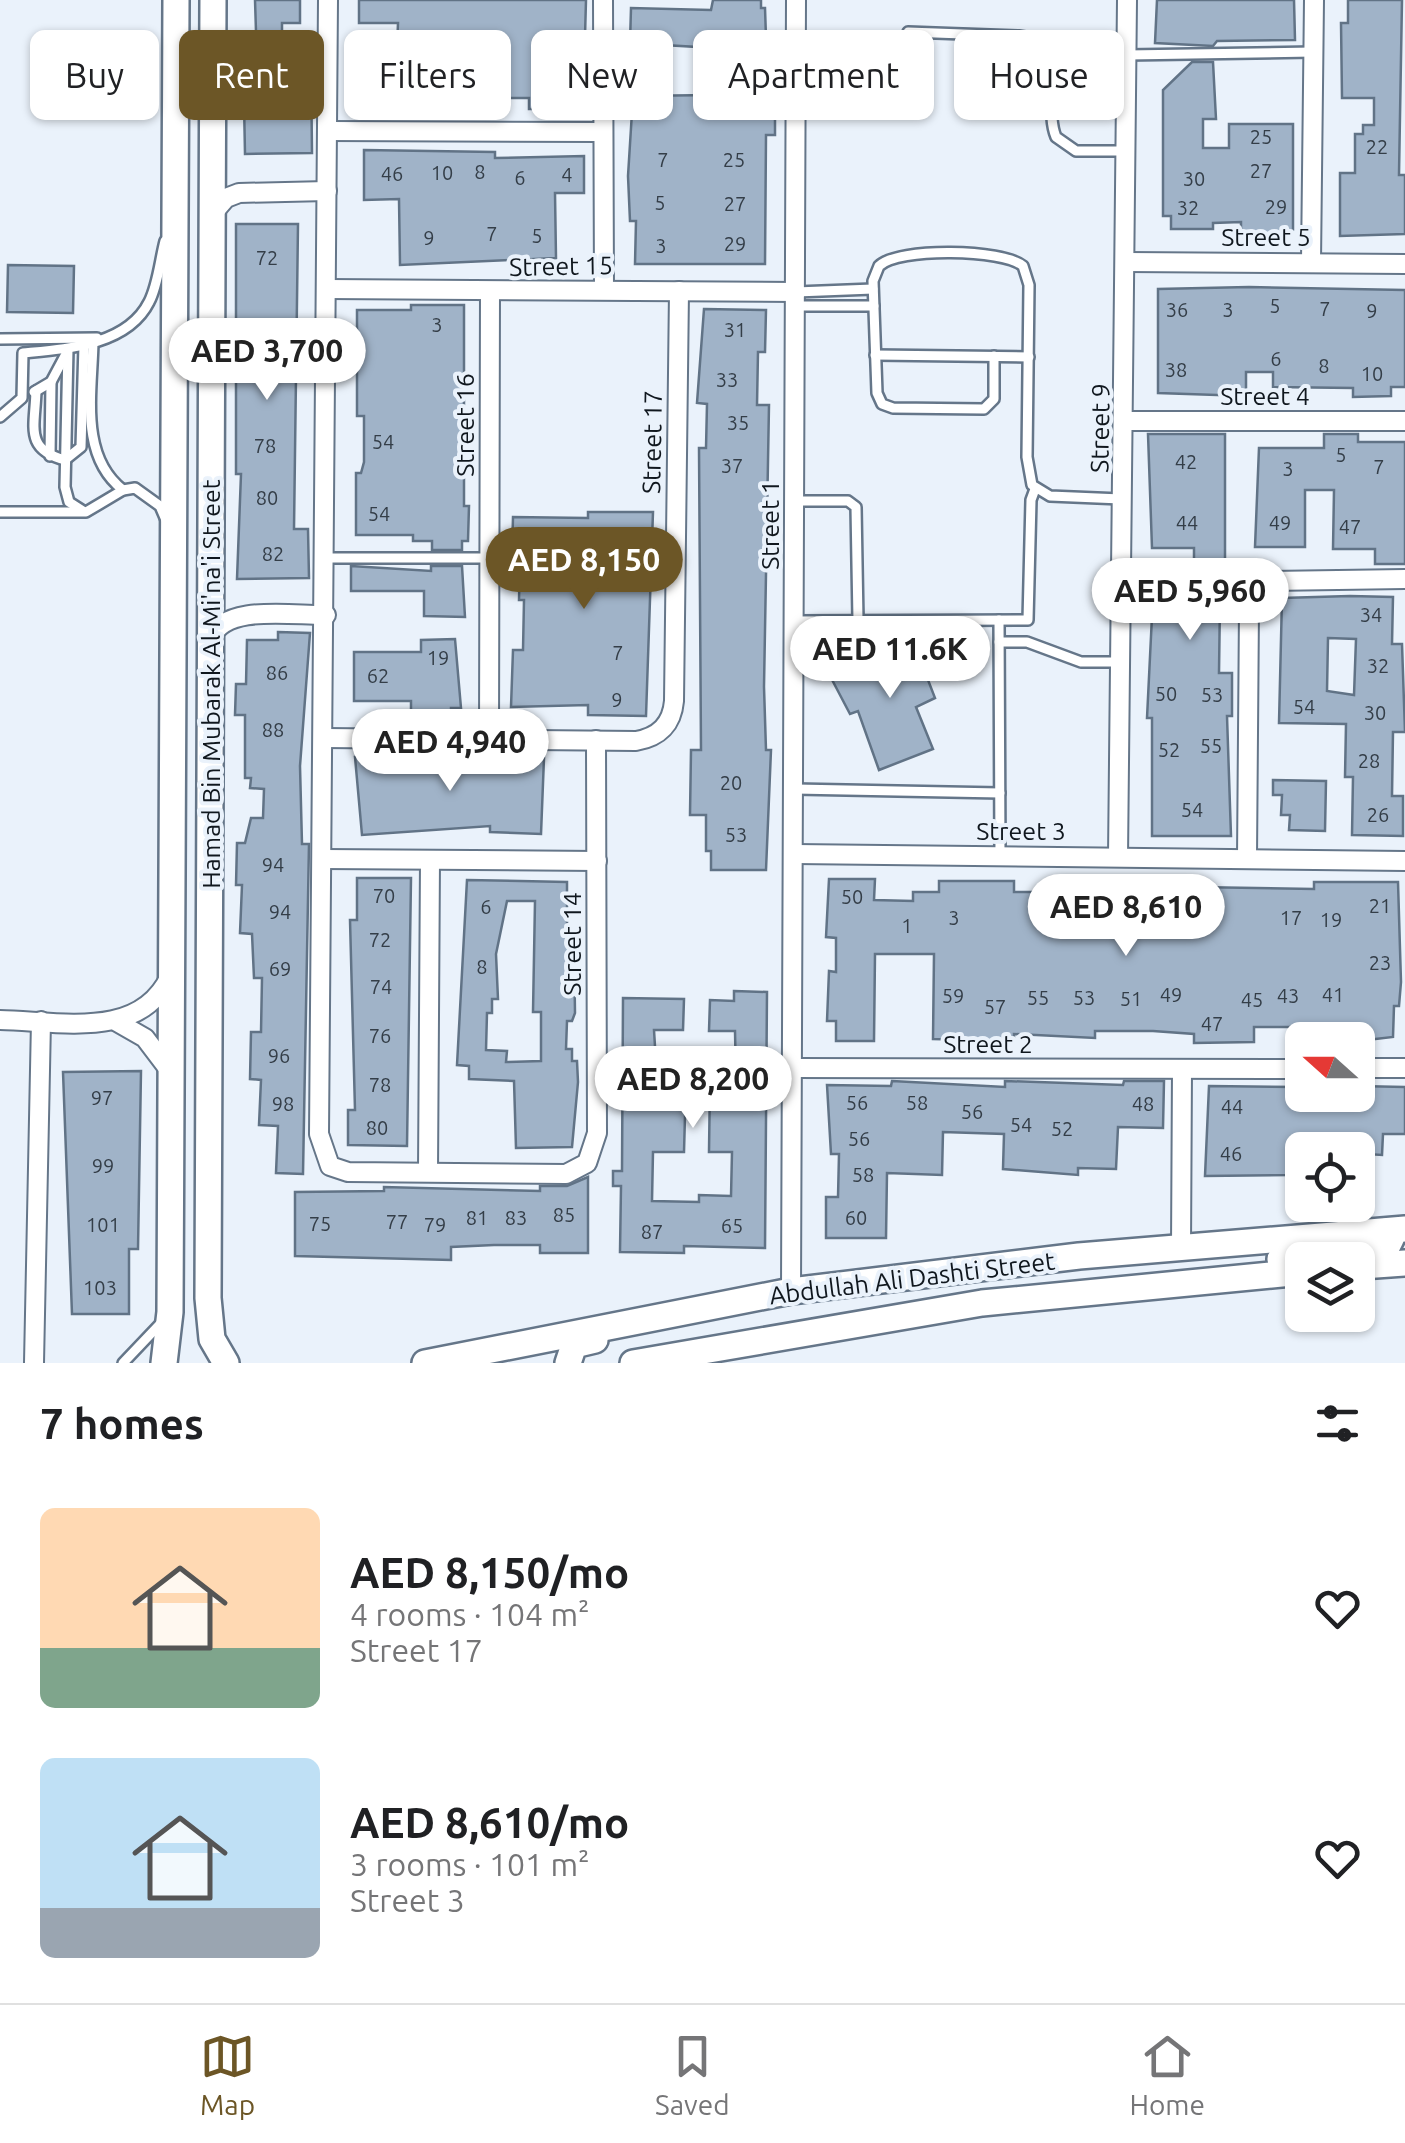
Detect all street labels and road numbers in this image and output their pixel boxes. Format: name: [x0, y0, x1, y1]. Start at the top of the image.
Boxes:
street label: Street 5: [1221, 223, 1311, 251]
street label: Street 15: [509, 251, 613, 281]
street label: Street 16: [451, 373, 479, 477]
street label: Street 4: [1220, 382, 1310, 410]
street label: Street 9: [1085, 383, 1115, 473]
street label: Street 17: [637, 390, 667, 494]
street label: Hamad Bin Mubarak Al-Mi'na'i Street: [197, 479, 225, 889]
street label: Street 1: [756, 480, 784, 570]
street label: Street 3: [976, 817, 1066, 845]
street label: Street 14: [558, 892, 586, 996]
street label: Street 2: [943, 1030, 1033, 1058]
street label: Abdullah Ali Dashti Street: [768, 1247, 1057, 1309]

